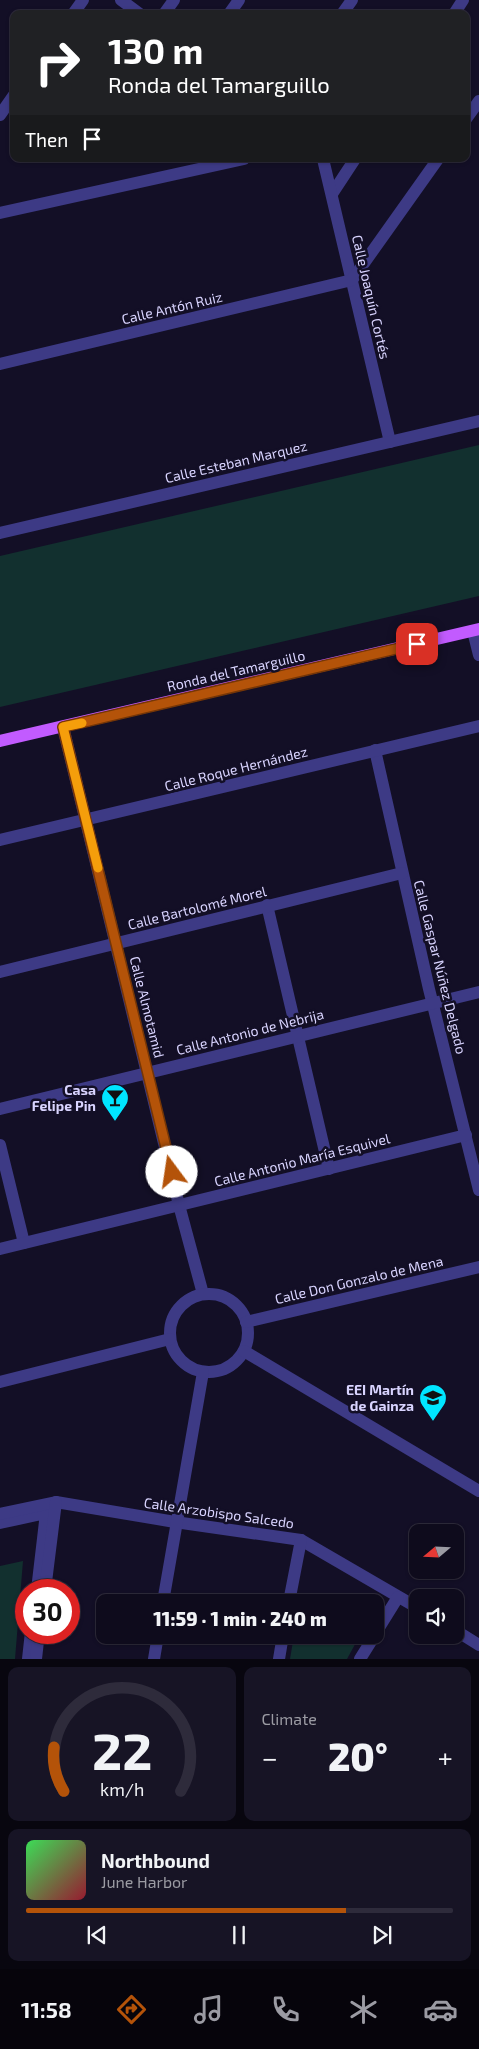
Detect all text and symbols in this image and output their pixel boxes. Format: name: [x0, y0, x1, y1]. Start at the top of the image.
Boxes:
text: 130 m: [108, 29, 203, 71]
icon: right: [25, 30, 90, 95]
text: Ronda del Tamarguillo: [108, 71, 330, 97]
icon: arrive: [78, 125, 106, 153]
text: Then: [25, 128, 68, 151]
street label: Calle Joaquín Cortés: [349, 233, 394, 361]
street label: Calle Antón Ruiz: [120, 288, 224, 327]
street label: Calle Esteban Marquez: [163, 437, 309, 486]
pin: [396, 623, 438, 665]
icon: arrive: [403, 630, 431, 658]
street label: Ronda del Tamarguillo: [165, 646, 307, 695]
street label: Calle Roque Hernández: [163, 743, 309, 795]
street label: Calle Gaspar Núñez Delgado: [411, 878, 470, 1056]
street label: Calle Bartolomé Morel: [126, 882, 269, 933]
street label: Calle Almotamid: [127, 954, 168, 1059]
street label: Calle Antonio de Nebrija: [174, 1005, 325, 1058]
place label: Casa Felipe Pin: [32, 1081, 96, 1114]
bar icon: Casa Felipe Pin: [100, 1083, 130, 1122]
street label: Calle Antonio María Esquivel: [212, 1129, 392, 1190]
position arrow: [145, 1145, 197, 1197]
street label: Calle Don Gonzalo de Mena: [273, 1252, 445, 1307]
place label: EEI Martín de Gainza: [346, 1381, 414, 1414]
school or university icon: EEI Martín de Gainza: [418, 1383, 448, 1422]
street label: Calle Arzobispo Salcedo: [143, 1494, 295, 1531]
north arrow: [409, 1524, 464, 1579]
map controls: [409, 1524, 464, 1644]
speed limit sign: 30: [15, 1579, 80, 1644]
button: sound: [409, 1589, 464, 1644]
text: 11:59 · 1 min · 240 m: [153, 1607, 327, 1630]
text: Climate: [262, 1709, 317, 1728]
text: 22: [92, 1718, 152, 1780]
text: 20°: [328, 1733, 388, 1779]
text: −: [262, 1740, 278, 1774]
text: +: [438, 1740, 453, 1774]
text: km/h: [100, 1778, 144, 1800]
text: Northbound: [101, 1849, 210, 1872]
text: June Harbor: [101, 1872, 188, 1891]
icon: previous: [83, 1921, 111, 1949]
icon: pause: [225, 1921, 253, 1949]
icon: next: [368, 1921, 396, 1949]
icon: directions: [114, 1992, 149, 2027]
icon: music: [191, 1992, 226, 2027]
icon: phone: [268, 1992, 303, 2027]
icon: climate: [346, 1992, 381, 2027]
icon: car: [423, 1992, 458, 2027]
text: 11:58: [21, 1996, 72, 2022]

